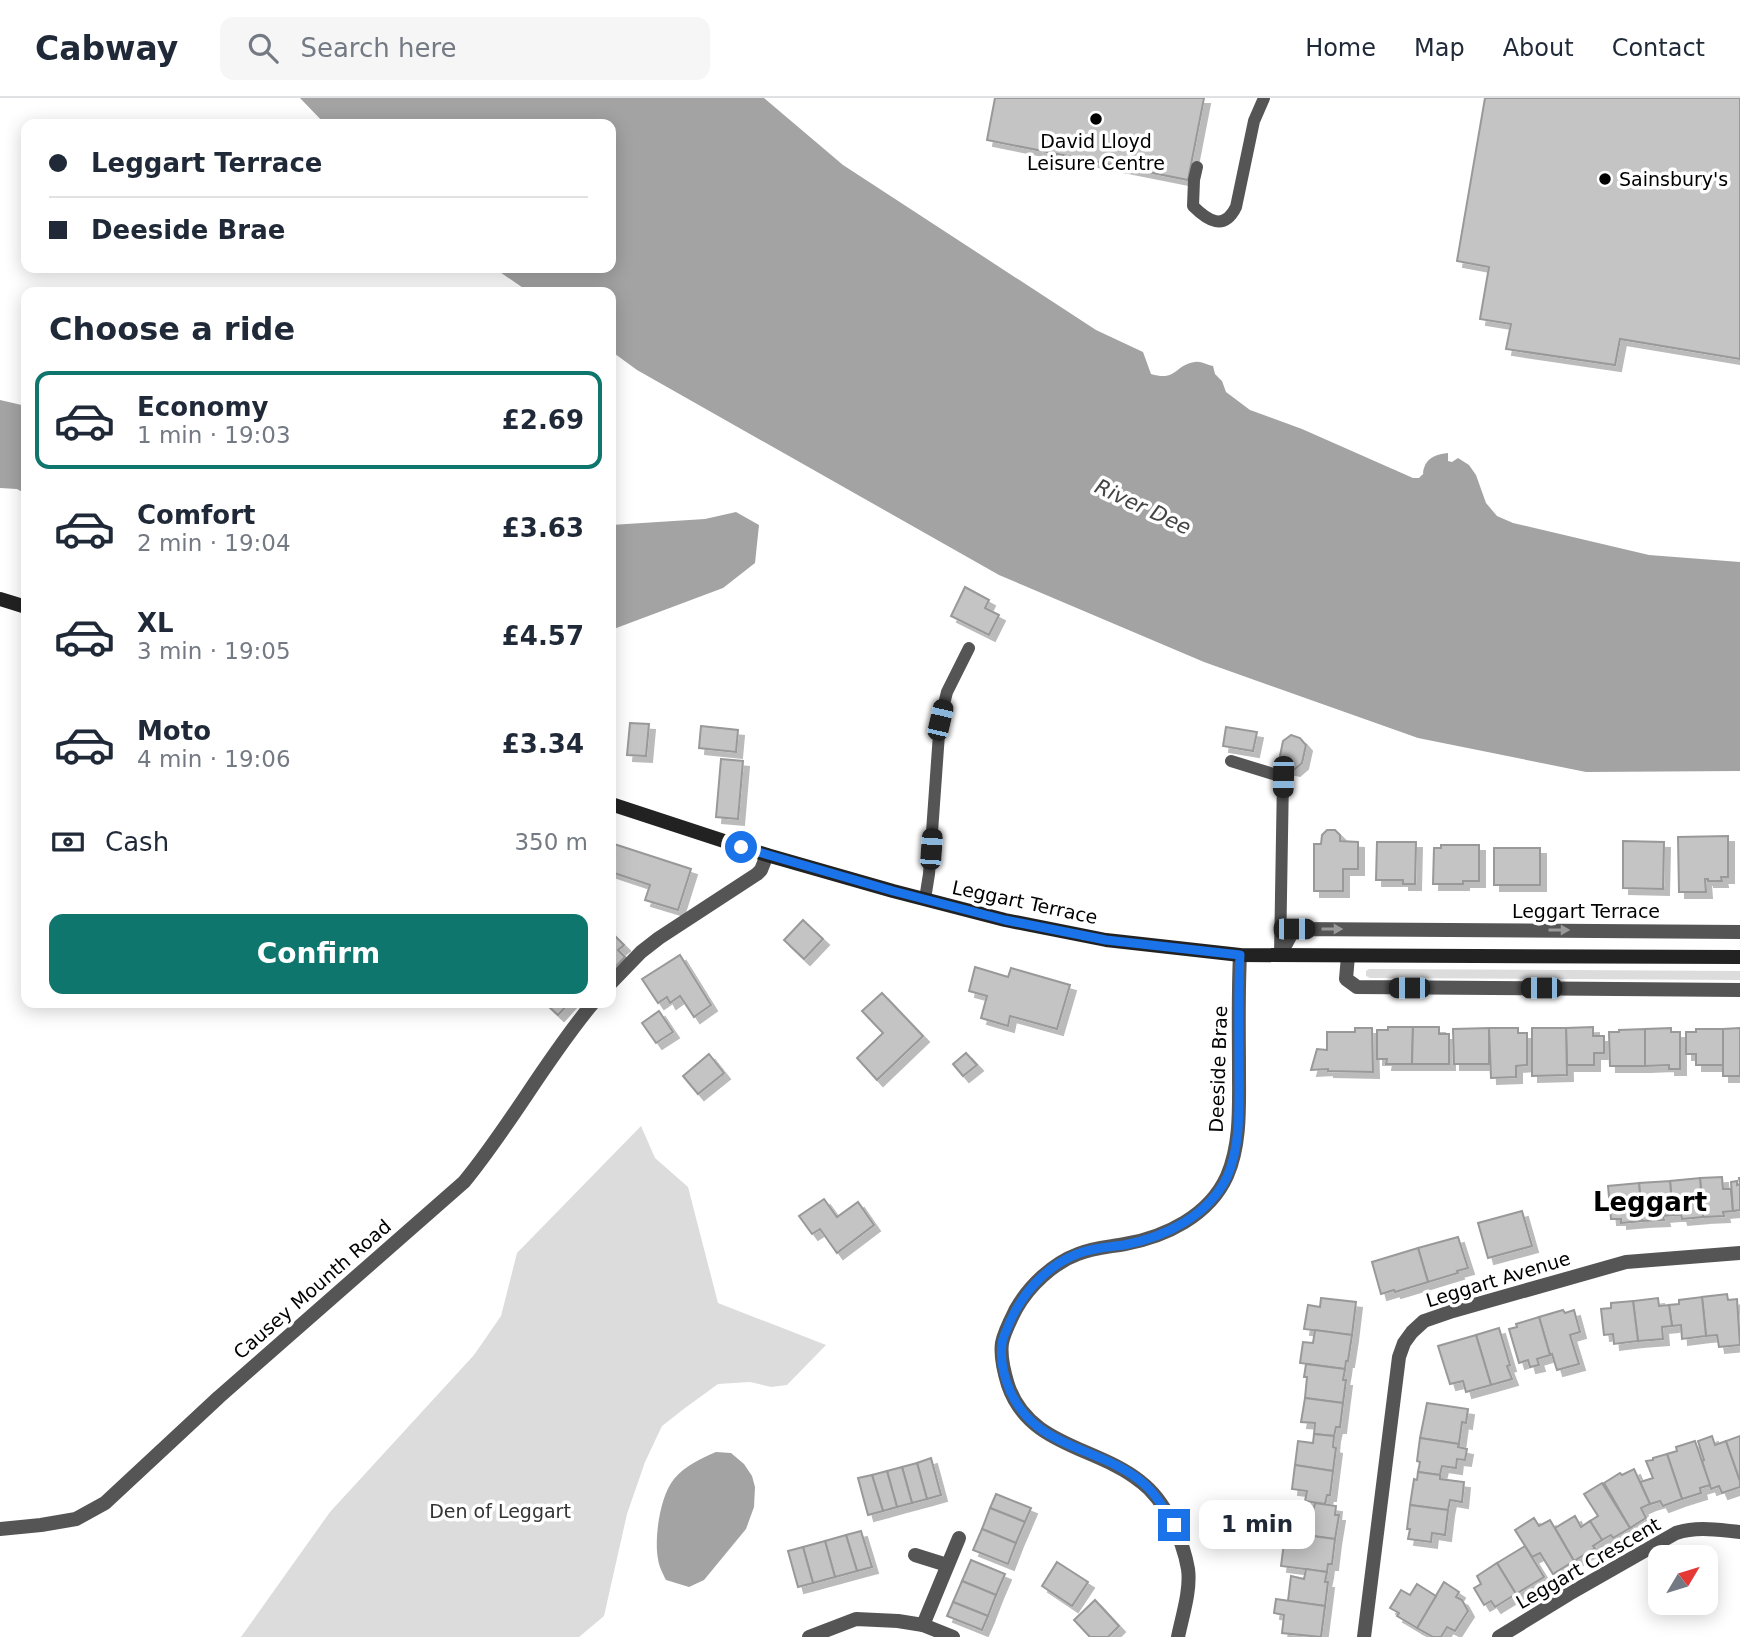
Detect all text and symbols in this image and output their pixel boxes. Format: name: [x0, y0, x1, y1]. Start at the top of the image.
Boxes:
search box: [220, 17, 710, 80]
text: Cabway: [35, 29, 178, 68]
icon: search: [244, 29, 282, 67]
text: Search here: [300, 33, 457, 63]
text: Home: [1305, 34, 1376, 62]
text: Map: [1414, 34, 1465, 62]
text: About: [1503, 34, 1574, 62]
text: Contact: [1612, 34, 1705, 62]
marker: David Lloyd Leisure Centre: [1088, 111, 1104, 127]
place label: David Lloyd Leisure Centre: [1027, 130, 1165, 174]
text: Leggart Terrace: [91, 148, 322, 178]
place label: Sainsbury's: [1619, 168, 1728, 190]
marker: Sainsbury's: [1597, 171, 1613, 187]
text: Deeside Brae: [91, 215, 285, 245]
text: Choose a ride: [49, 310, 295, 348]
icon: car: [53, 389, 116, 452]
text: Economy: [137, 392, 268, 422]
text: £2.69: [502, 405, 584, 435]
text: 1 min · 19:03: [137, 422, 291, 448]
water label: River Dee: [1091, 474, 1195, 540]
icon: car: [53, 497, 116, 560]
text: Comfort: [137, 500, 255, 530]
text: £3.63: [502, 513, 584, 543]
text: 2 min · 19:04: [137, 530, 291, 556]
icon: car: [53, 605, 116, 668]
text: XL: [137, 608, 174, 638]
text: £4.57: [502, 621, 584, 651]
text: 3 min · 19:05: [137, 638, 291, 664]
car: [926, 697, 955, 743]
icon: car: [53, 713, 116, 776]
text: Moto: [137, 716, 211, 746]
text: £3.34: [502, 729, 584, 759]
text: 4 min · 19:06: [137, 746, 291, 772]
car: [1273, 756, 1294, 798]
icon: cash: [49, 823, 87, 861]
text: Cash: [105, 827, 169, 857]
car: [920, 827, 943, 871]
text: 350 m: [514, 829, 588, 855]
route start: [725, 831, 757, 863]
street label: Leggart Terrace: [950, 876, 1100, 928]
street label: Leggart Terrace: [1512, 900, 1660, 922]
button: Confirm: [49, 914, 588, 994]
car: [1274, 919, 1316, 940]
one-way arrow: [1321, 923, 1343, 935]
one-way arrow: [1549, 925, 1571, 936]
car: [1389, 978, 1431, 999]
car: [1521, 978, 1563, 999]
street label: Deeside Brae: [1205, 1005, 1231, 1133]
district label: Leggart: [1593, 1187, 1707, 1217]
street label: Causey Mounth Road: [229, 1215, 395, 1363]
street label: Leggart Avenue: [1423, 1247, 1573, 1311]
park label: Den of Leggart: [429, 1500, 571, 1522]
callout: 1 min: [1198, 1500, 1314, 1550]
route end: [1158, 1509, 1190, 1541]
text: 1 min: [1221, 1511, 1293, 1537]
street label: Leggart Crescent: [1512, 1513, 1664, 1613]
north arrow: [1648, 1545, 1718, 1615]
map controls: [1648, 1545, 1718, 1615]

